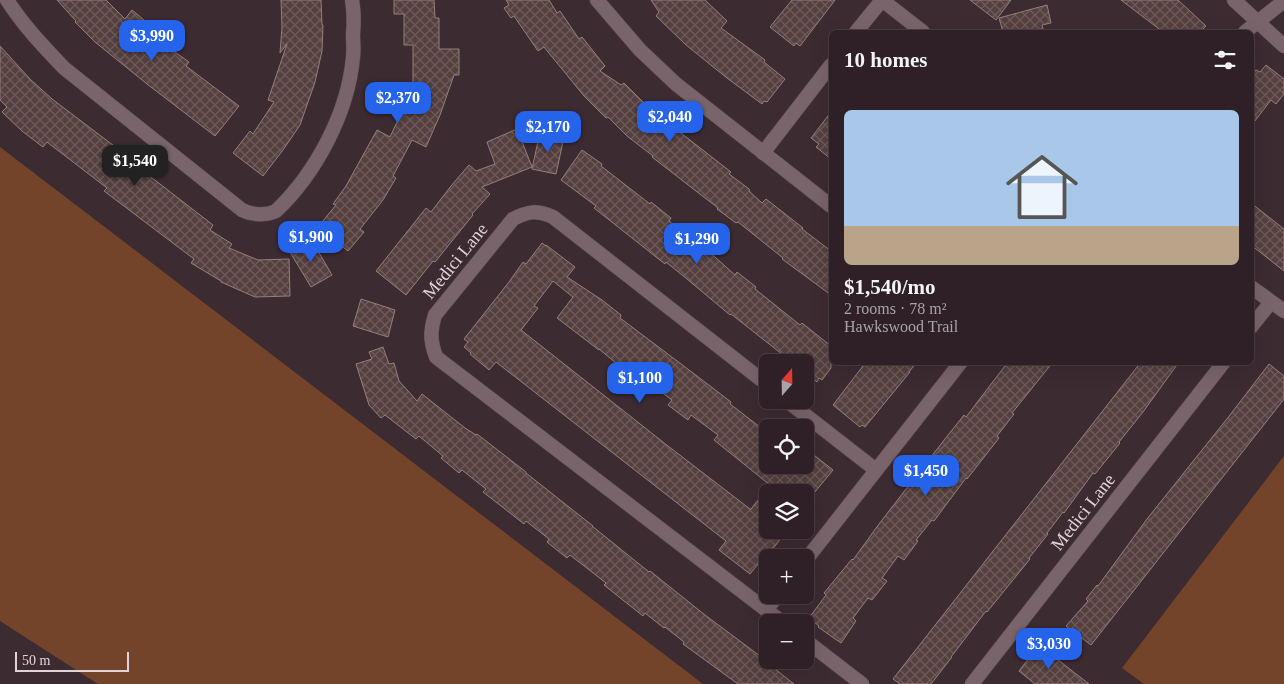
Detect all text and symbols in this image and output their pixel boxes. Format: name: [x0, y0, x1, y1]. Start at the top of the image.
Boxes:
pin: $3,990: [111, 20, 193, 62]
text: $3,990: [130, 27, 174, 44]
icon: filters: [1211, 46, 1239, 74]
text: 10 homes: [844, 48, 927, 72]
pin: $2,370: [357, 82, 439, 124]
text: $2,370: [376, 89, 420, 106]
pin: $2,040: [629, 100, 711, 143]
text: $2,040: [648, 108, 692, 125]
pin: $2,170: [507, 110, 589, 153]
text: $2,170: [526, 118, 570, 135]
icon: home: [997, 142, 1087, 232]
pin: $1,540: [94, 144, 176, 187]
text: $1,540: [113, 152, 157, 169]
street label: Medici Lane: [418, 219, 492, 303]
pin: $1,900: [270, 220, 352, 263]
pin: $1,290: [656, 222, 738, 265]
text: $1,900: [289, 228, 333, 245]
text: $1,290: [675, 230, 719, 247]
text: $1,540/mo: [844, 275, 936, 299]
text: 2 rooms · 78 m²: [844, 300, 947, 317]
text: Hawkswood Trail: [844, 318, 958, 335]
north arrow: [759, 354, 814, 409]
map controls: [759, 354, 814, 669]
pin: $1,100: [599, 362, 681, 404]
text: $1,100: [618, 369, 662, 386]
button: locate: [759, 419, 814, 474]
pin: $1,450: [885, 454, 967, 497]
text: $1,450: [904, 462, 948, 479]
street label: Medici Lane: [1047, 470, 1119, 554]
button: layers: [759, 484, 814, 539]
button: +: [759, 549, 814, 604]
button: −: [759, 614, 814, 669]
pin: $3,030: [1008, 628, 1090, 670]
text: $3,030: [1027, 635, 1071, 652]
scale bar: [15, 649, 129, 672]
text: 50 m: [22, 653, 50, 668]

